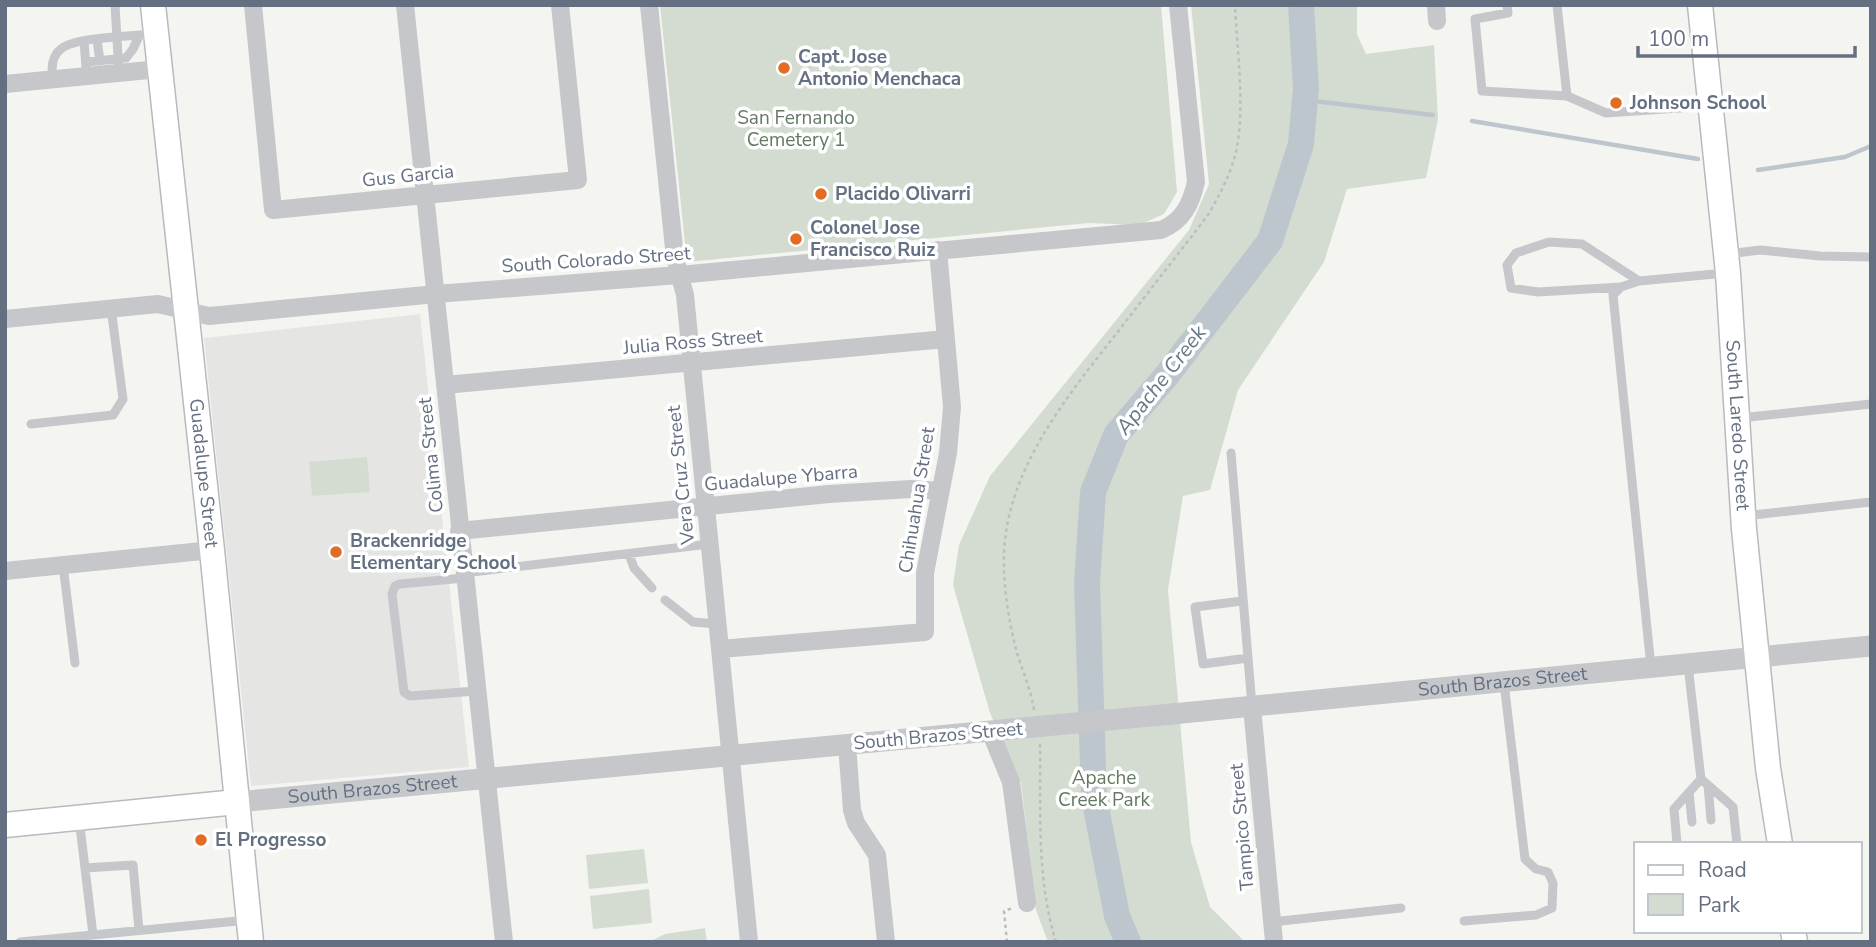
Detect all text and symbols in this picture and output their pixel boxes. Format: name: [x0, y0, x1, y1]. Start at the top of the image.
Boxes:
scale bar: [1638, 14, 1855, 58]
text: 100 m: [1648, 25, 1709, 53]
place label: Capt. Jose Antonio Menchaca: [798, 44, 961, 92]
marker: Capt. Jose Antonio Menchaca: [776, 60, 792, 76]
place label: Johnson School: [1629, 90, 1766, 116]
marker: Johnson School: [1608, 95, 1624, 111]
park label: San Fernando Cemetery 1: [737, 105, 855, 153]
street label: Gus Garcia: [361, 158, 455, 194]
place label: Placido Olivarri: [835, 181, 971, 207]
marker: Placido Olivarri: [813, 186, 829, 202]
place label: Colonel Jose Francisco Ruiz: [810, 215, 935, 263]
marker: Colonel Jose Francisco Ruiz: [788, 231, 804, 247]
street label: South Colorado Street: [501, 240, 692, 280]
water label: Apache Creek: [1109, 319, 1213, 441]
street label: Julia Ross Street: [621, 323, 764, 361]
street label: South Laredo Street: [1719, 339, 1756, 512]
street label: Colima Street: [412, 396, 450, 514]
street label: Guadalupe Street: [183, 397, 225, 550]
street label: Vera Cruz Street: [661, 404, 701, 547]
street label: Chihuahua Street: [893, 425, 941, 575]
street label: Guadalupe Ybarra: [703, 458, 859, 498]
place label: Brackenridge Elementary School: [350, 528, 517, 576]
marker: Brackenridge Elementary School: [328, 544, 344, 560]
street label: South Brazos Street: [1417, 661, 1589, 703]
street label: South Brazos Street: [852, 716, 1024, 756]
street label: Tampico Street: [1223, 762, 1261, 892]
park label: Apache Creek Park: [1058, 765, 1151, 813]
street label: South Brazos Street: [287, 768, 459, 810]
place label: El Progresso: [215, 827, 327, 853]
marker: El Progresso: [193, 832, 209, 848]
legend: [1634, 842, 1862, 933]
text: Road: [1698, 856, 1747, 884]
text: Park: [1698, 891, 1740, 919]

